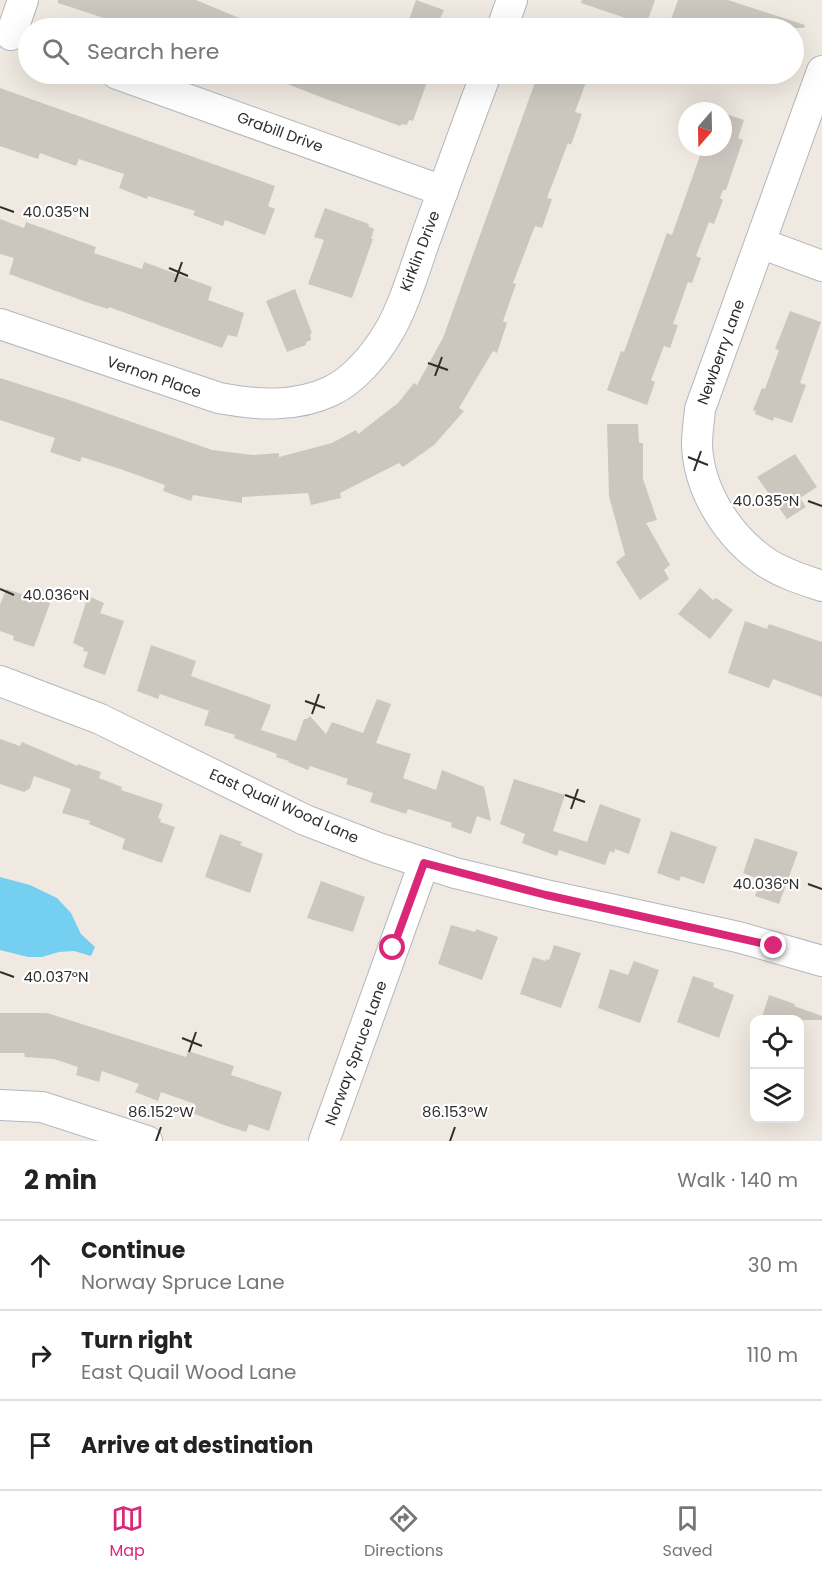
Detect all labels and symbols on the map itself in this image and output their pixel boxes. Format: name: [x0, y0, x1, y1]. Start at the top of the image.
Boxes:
north arrow: [678, 102, 732, 156]
street label: Grabill Drive: [234, 106, 326, 157]
text: 40.035°N: [23, 201, 89, 222]
street label: Kirklin Drive: [395, 208, 444, 294]
street label: Newberry Lane: [692, 296, 749, 407]
street label: Vernon Place: [104, 351, 204, 403]
text: 40.035°N: [733, 490, 799, 511]
text: 40.036°N: [23, 584, 89, 605]
street label: East Quail Wood Lane: [206, 763, 362, 848]
text: 40.036°N: [733, 873, 799, 894]
route end: [760, 932, 786, 958]
route start: [379, 934, 405, 960]
text: 40.037°N: [23, 966, 89, 987]
street label: Norway Spruce Lane: [320, 977, 392, 1128]
text: 86.152°W: [128, 1101, 194, 1122]
text: 86.153°W: [422, 1101, 488, 1122]

